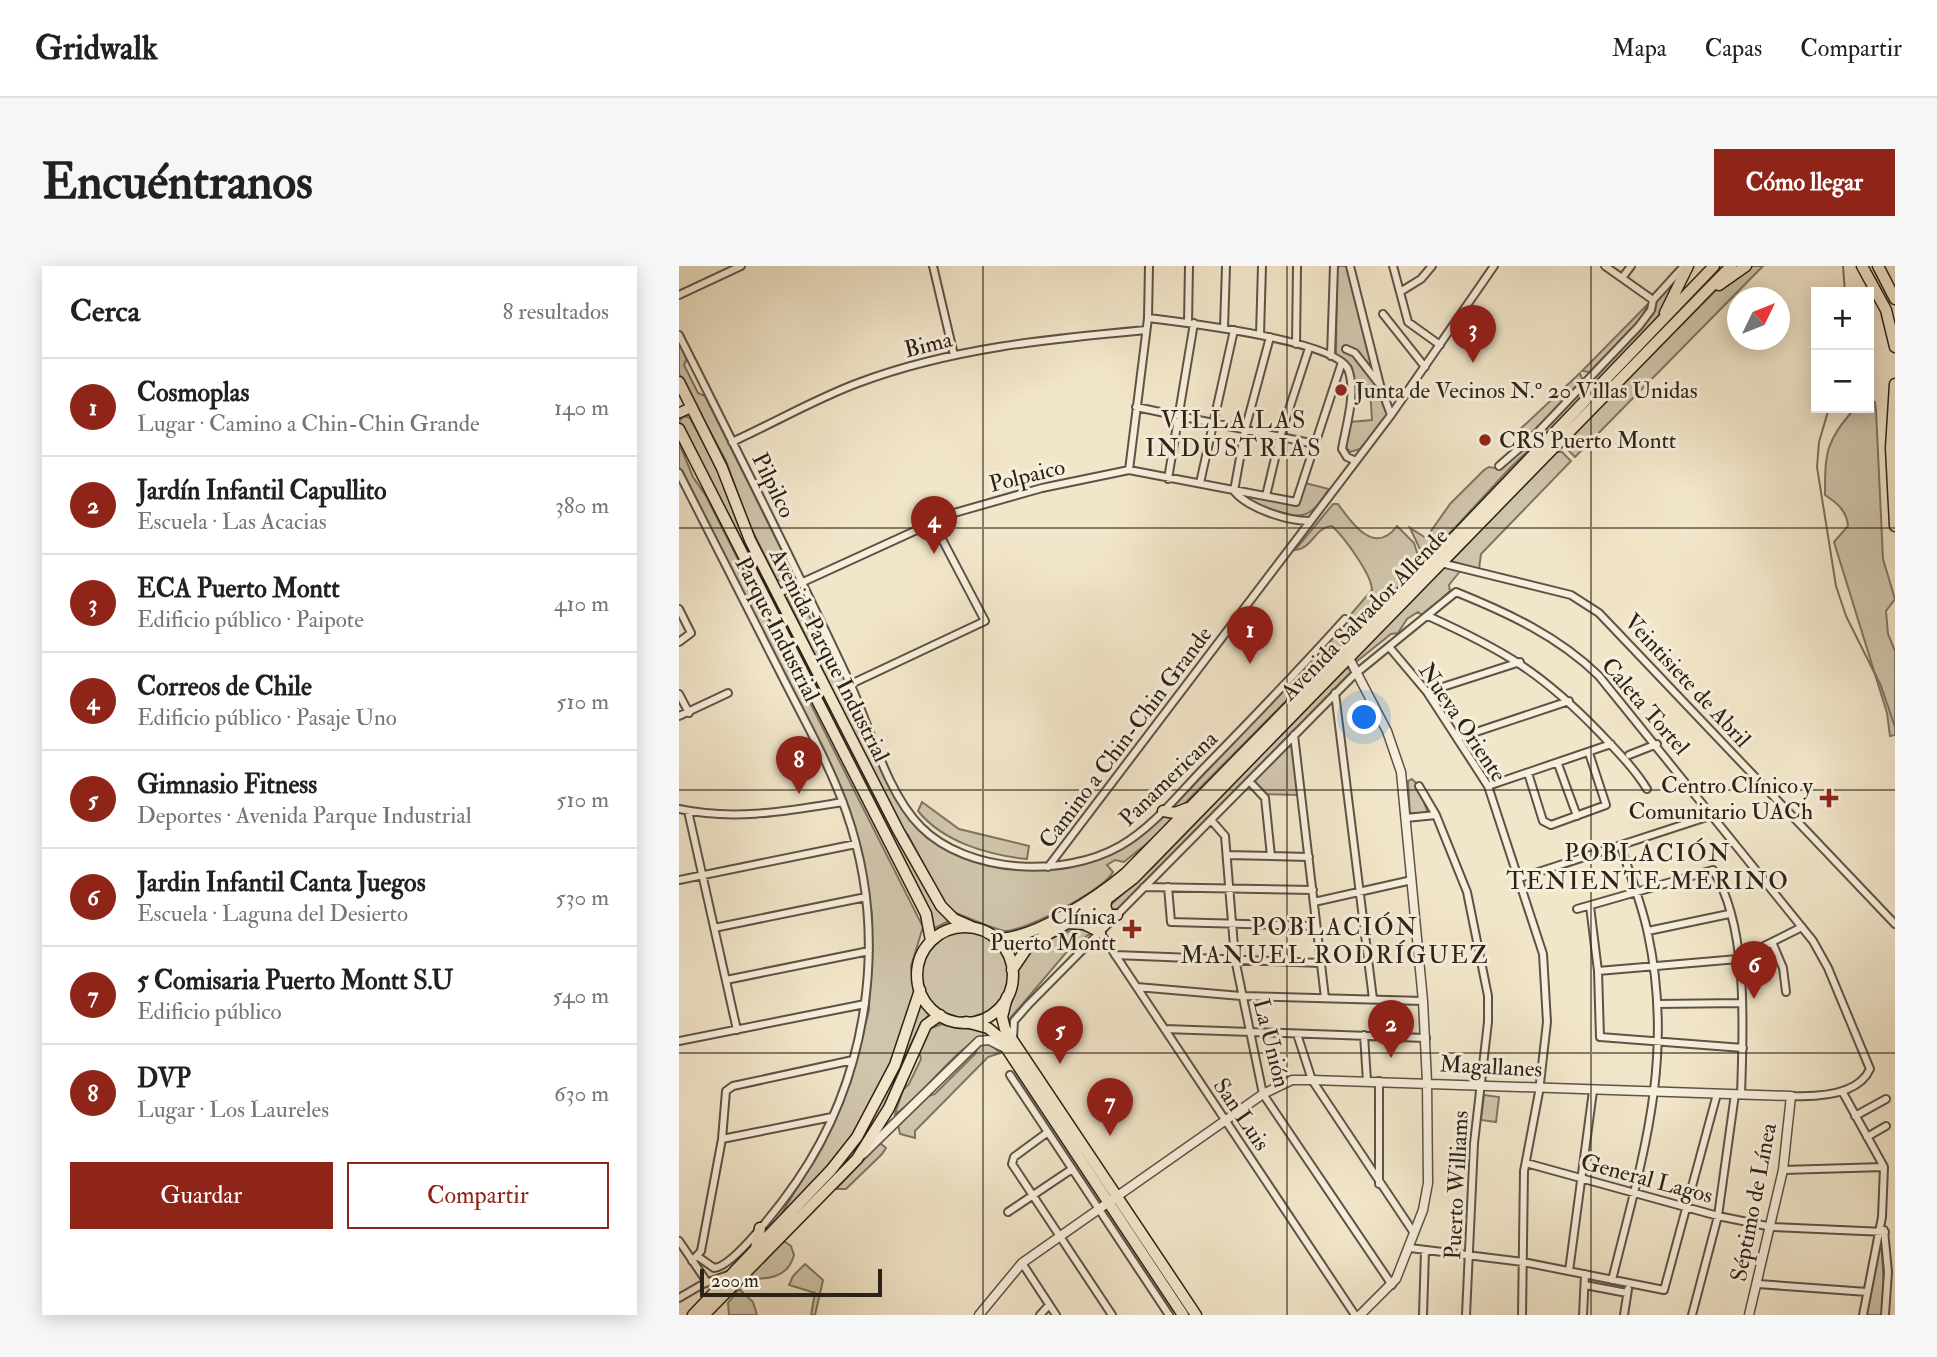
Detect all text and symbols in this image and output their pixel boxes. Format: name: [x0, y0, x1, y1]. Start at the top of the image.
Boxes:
text: Gridwalk: [35, 28, 158, 69]
text: Mapa: [1612, 33, 1667, 64]
text: Capas: [1705, 33, 1762, 64]
text: Compartir: [1800, 33, 1902, 64]
button: Cómo llegar: [1714, 149, 1895, 216]
text: Encuéntranos: [42, 152, 313, 213]
north arrow: [1727, 287, 1790, 350]
map controls: [1811, 287, 1874, 413]
button: +: [1811, 287, 1874, 350]
text: Cerca: [70, 293, 140, 330]
text: 8 resultados: [503, 297, 609, 326]
pin: 3: [1450, 305, 1496, 363]
street label: Bima: [901, 324, 956, 364]
button: −: [1811, 350, 1874, 413]
place label: Junta de Vecinos N.º 20 Villas Unidas: [1354, 376, 1698, 405]
text: Cosmoplas: [137, 377, 249, 409]
marker: Junta de Vecinos N.º 20 Villas Unidas: [1333, 382, 1349, 398]
text: 1: [89, 393, 97, 422]
text: 140 m: [554, 393, 609, 422]
district label: VILLA LAS INDUSTRIAS: [1145, 405, 1323, 464]
text: Lugar · Camino a Chin-Chin Grande: [137, 409, 480, 438]
place label: CRS Puerto Montt: [1499, 426, 1676, 455]
marker: CRS Puerto Montt: [1477, 432, 1493, 448]
street label: Pilpilco: [744, 448, 802, 523]
street label: Polpaico: [986, 452, 1068, 500]
text: Jardín Infantil Capullito: [137, 475, 387, 507]
text: 2: [87, 491, 99, 520]
text: 380 m: [555, 491, 609, 520]
pin: 4: [911, 496, 957, 554]
text: Escuela · Las Acacias: [137, 507, 327, 536]
street label: Avenida Salvador Allende: [1274, 522, 1454, 707]
street label: Avenida Parque Industrial: [763, 543, 896, 767]
street label: Parque Industrial: [729, 552, 827, 707]
text: ECA Puerto Montt: [137, 573, 340, 605]
text: 3: [89, 589, 97, 618]
text: 410 m: [554, 589, 609, 618]
text: Edificio público · Paipote: [137, 605, 364, 634]
pin: 1: [1227, 606, 1273, 664]
street label: Veintisiete de Abril: [1618, 607, 1757, 754]
street label: Camino a Chin-Chin Grande: [1032, 620, 1219, 854]
street label: Caleta Tortel: [1595, 651, 1696, 761]
street label: Nueva Oriente: [1412, 657, 1513, 788]
text: Correos de Chile: [137, 671, 312, 703]
text: 4: [87, 687, 99, 716]
text: 510 m: [556, 687, 609, 716]
your location: [1347, 700, 1381, 734]
text: Edificio público · Pasaje Uno: [137, 703, 397, 732]
street label: Panamericana: [1113, 724, 1224, 832]
pin: 8: [776, 736, 822, 794]
text: Gimnasio Fitness: [137, 769, 317, 801]
place label: Centro Clínico y Comunitario UACh: [1628, 771, 1814, 826]
text: 5: [88, 785, 98, 814]
text: 510 m: [556, 785, 609, 814]
marker: Centro Clínico y Comunitario UACh: [1819, 788, 1839, 808]
text: Deportes · Avenida Parque Industrial: [137, 801, 472, 830]
district label: POBLACIÓN TENIENTE MERINO: [1506, 837, 1790, 897]
text: Jardin Infantil Canta Juegos: [137, 867, 426, 899]
text: 6: [87, 883, 99, 912]
text: 530 m: [556, 883, 609, 912]
text: Escuela · Laguna del Desierto: [137, 899, 408, 928]
place label: Clínica Puerto Montt: [990, 902, 1117, 957]
district label: POBLACIÓN MANUEL RODRÍGUEZ: [1180, 911, 1490, 971]
marker: Clínica Puerto Montt: [1122, 919, 1142, 939]
pin: 6: [1731, 941, 1777, 999]
text: 5 Comisaria Puerto Montt S.U: [137, 965, 453, 997]
text: 7: [88, 981, 98, 1010]
text: 540 m: [553, 981, 609, 1010]
street label: La Unión: [1247, 996, 1297, 1091]
text: Edificio público: [137, 997, 282, 1026]
pin: 2: [1368, 1000, 1414, 1058]
pin: 5: [1037, 1006, 1083, 1064]
street label: Magallanes: [1439, 1049, 1543, 1084]
text: DVP: [137, 1063, 191, 1095]
street label: San Luis: [1207, 1072, 1276, 1156]
pin: 7: [1087, 1078, 1133, 1136]
text: 8: [88, 1079, 98, 1108]
text: 630 m: [554, 1079, 609, 1108]
text: Lugar · Los Laureles: [137, 1095, 329, 1124]
street label: Puerto Williams: [1438, 1110, 1475, 1260]
street label: Séptimo de Línea: [1724, 1120, 1784, 1284]
street label: General Lagos: [1578, 1147, 1716, 1210]
button: Guardar: [70, 1162, 333, 1229]
button: Compartir: [347, 1162, 609, 1229]
scale bar: [700, 1266, 882, 1298]
text: 200 m: [711, 1269, 759, 1293]

